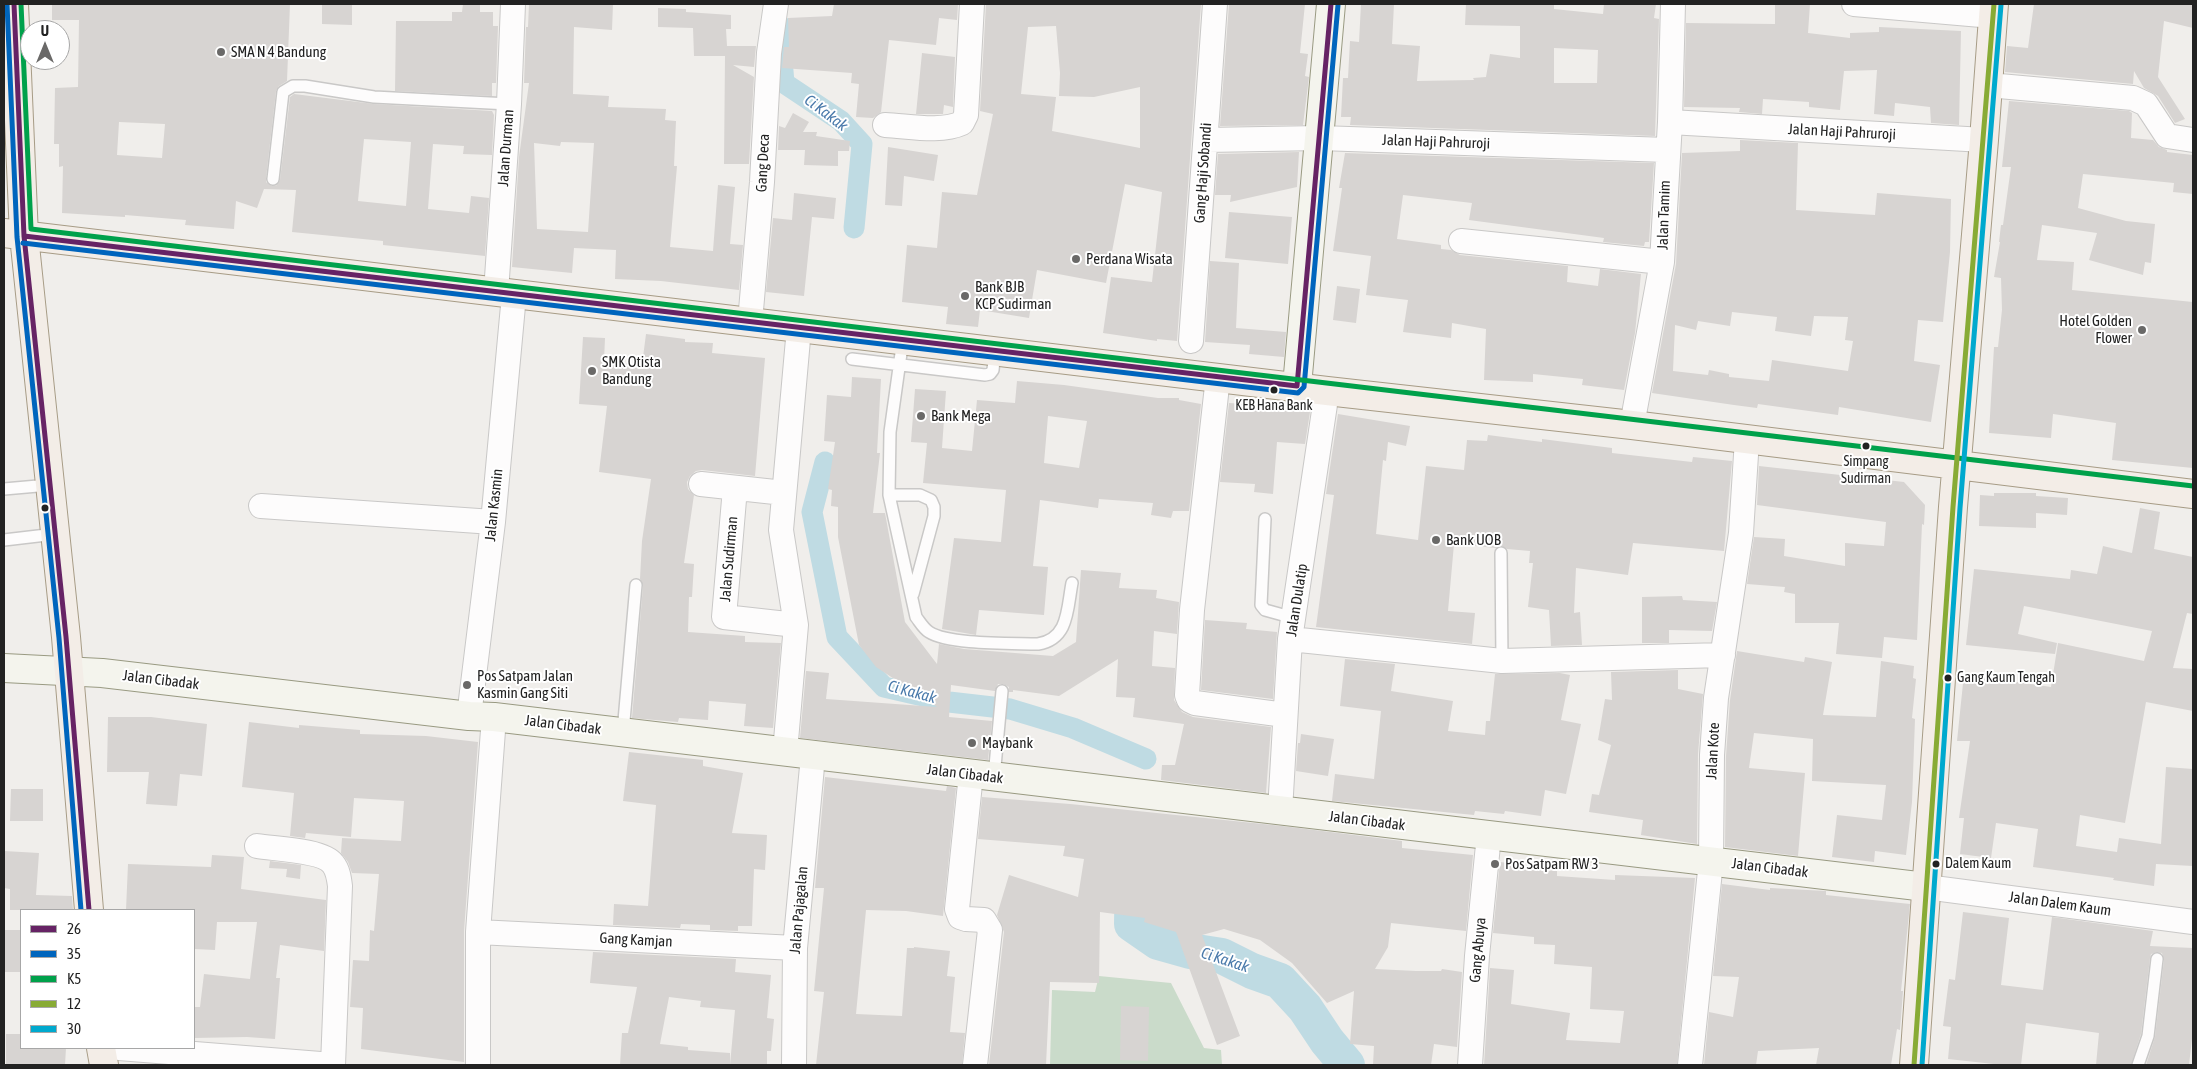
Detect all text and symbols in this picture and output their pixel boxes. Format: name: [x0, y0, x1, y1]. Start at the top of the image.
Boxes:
north arrow: [20, 20, 70, 70]
text: U: [41, 23, 49, 39]
place label: SMA N 4 Bandung: [231, 43, 326, 61]
marker: SMA N 4 Bandung: [215, 46, 227, 58]
water label: Ci Kakak: [801, 91, 851, 135]
street label: Jalan Durman: [494, 109, 518, 187]
street label: Jalan Haji Pahruroji: [1788, 120, 1896, 144]
street label: Gang Haji Sobandi: [1191, 122, 1215, 224]
street label: Jalan Haji Pahruroji: [1382, 131, 1490, 153]
street label: Gang Deca: [752, 133, 774, 193]
street label: Jalan Tamim: [1654, 180, 1674, 250]
place label: Perdana Wisata: [1086, 250, 1173, 268]
marker: Perdana Wisata: [1070, 253, 1082, 265]
place label: Bank BJB KCP Sudirman: [975, 278, 1052, 313]
marker: Bank BJB KCP Sudirman: [959, 290, 971, 302]
place label: Hotel Golden Flower: [2059, 312, 2132, 347]
marker: Hotel Golden Flower: [2136, 324, 2148, 336]
place label: SMK Otista Bandung: [602, 353, 661, 388]
marker: SMK Otista Bandung: [586, 365, 598, 377]
marker: KEB Hana Bank: [1269, 385, 1279, 395]
place label: KEB Hana Bank: [1235, 398, 1313, 414]
place label: Bank Mega: [931, 407, 991, 425]
marker: Bank Mega: [915, 410, 927, 422]
marker: Simpang Sudirman: [1861, 441, 1871, 451]
place label: Simpang Sudirman: [1841, 454, 1891, 487]
street label: Jalan Kasmin: [481, 468, 507, 542]
unlabelled marker: [40, 503, 50, 513]
street label: Jalan Sudirman: [716, 516, 742, 602]
place label: Bank UOB: [1446, 531, 1501, 549]
marker: Bank UOB: [1430, 534, 1442, 546]
street label: Jalan Dulatip: [1282, 562, 1312, 638]
street label: Jalan Cibadak: [122, 666, 200, 694]
place label: Pos Satpam Jalan Kasmin Gang Siti: [477, 667, 573, 702]
place label: Gang Kaum Tengah: [1957, 670, 2055, 686]
marker: Gang Kaum Tengah: [1943, 673, 1953, 683]
water label: Ci Kakak: [886, 676, 938, 708]
marker: Pos Satpam Jalan Kasmin Gang Siti: [461, 679, 473, 691]
street label: Jalan Cibadak: [524, 711, 602, 739]
street label: Jalan Kote: [1703, 722, 1723, 780]
place label: Maybank: [982, 734, 1033, 752]
marker: Maybank: [966, 737, 978, 749]
street label: Jalan Cibadak: [926, 760, 1004, 788]
street label: Jalan Cibadak: [1328, 807, 1406, 835]
street label: Jalan Cibadak: [1731, 854, 1809, 882]
place label: Pos Satpam RW 3: [1505, 855, 1598, 873]
place label: Dalem Kaum: [1945, 856, 2011, 872]
marker: Pos Satpam RW 3: [1489, 858, 1501, 870]
marker: Dalem Kaum: [1931, 859, 1941, 869]
street label: Jalan Pajagalan: [786, 865, 812, 955]
street label: Jalan Dalem Kaum: [2008, 888, 2112, 920]
legend: [20, 909, 195, 1049]
street label: Gang Abuya: [1466, 917, 1490, 983]
text: 26: [67, 920, 81, 937]
street label: Gang Kamjan: [599, 929, 673, 951]
water label: Ci Kakak: [1199, 943, 1251, 977]
text: 35: [67, 945, 81, 962]
text: K5: [67, 970, 81, 987]
text: 12: [67, 995, 81, 1012]
text: 30: [67, 1020, 81, 1037]

